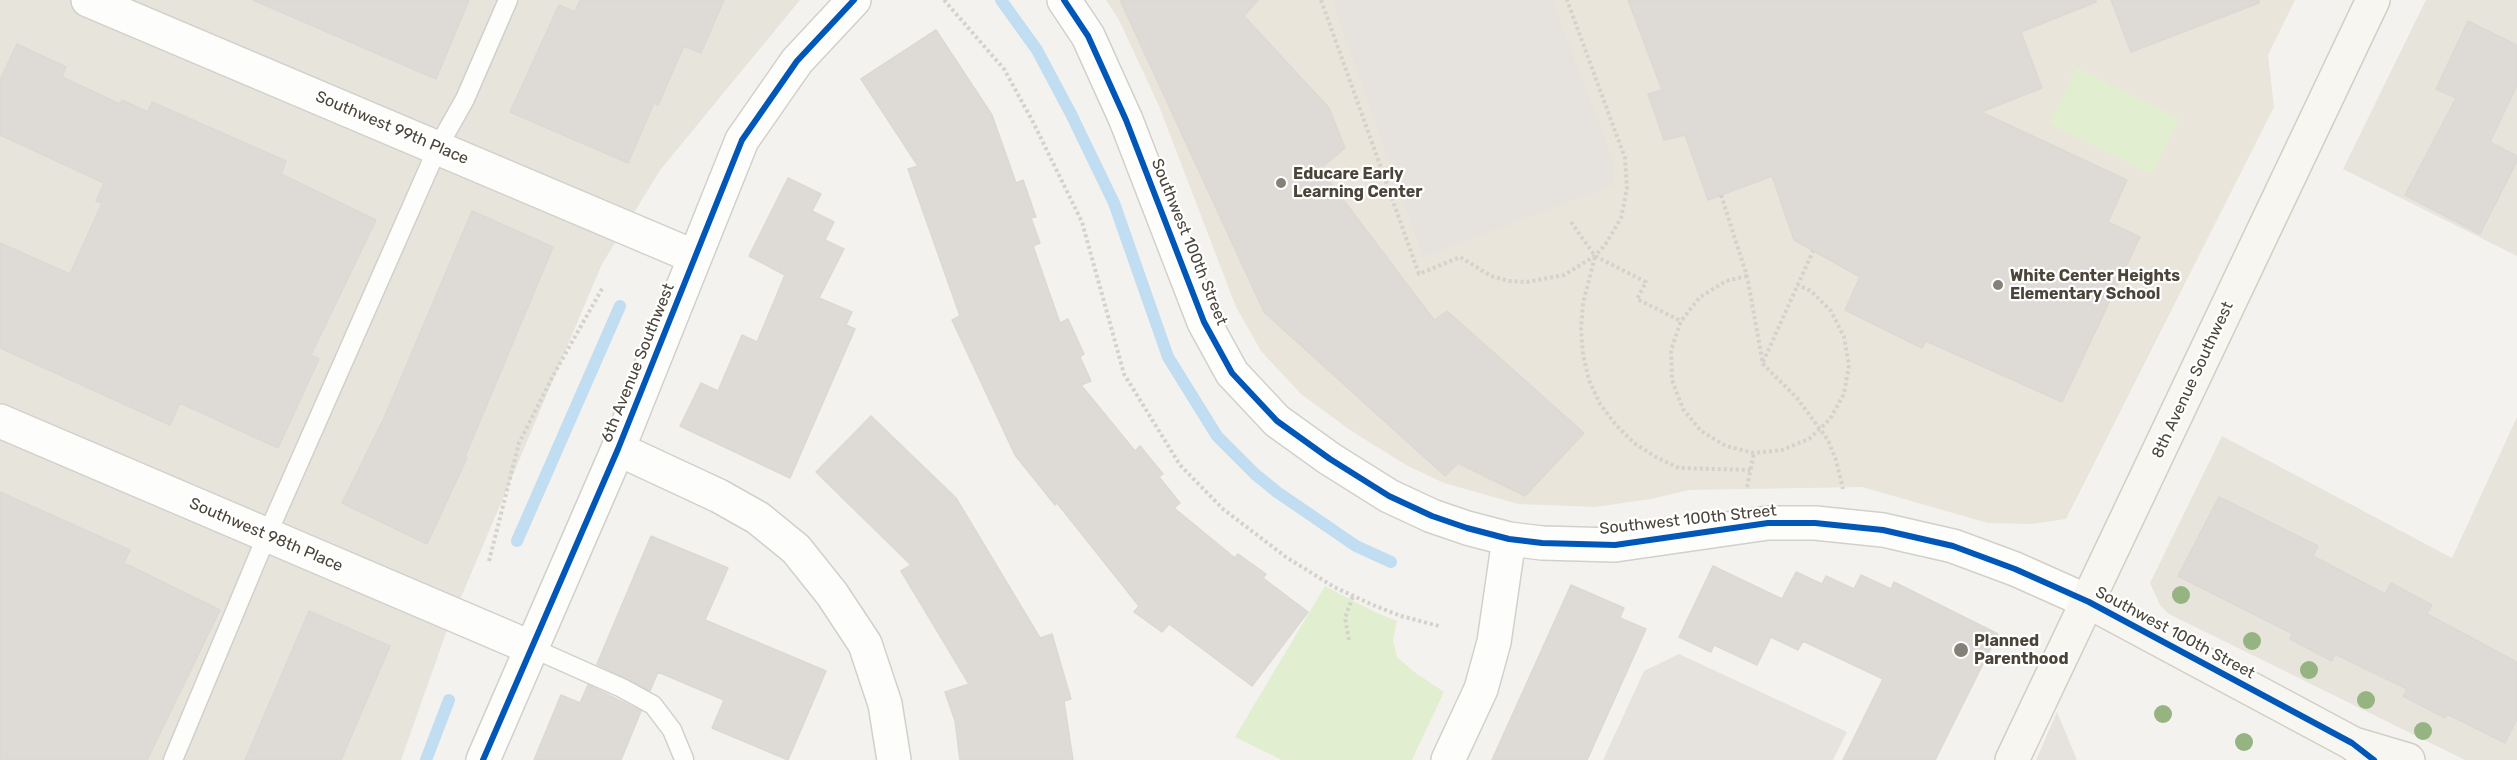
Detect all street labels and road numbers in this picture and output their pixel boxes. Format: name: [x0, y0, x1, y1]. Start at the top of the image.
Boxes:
street label: Southwest 99th Place: [313, 87, 471, 169]
street label: Southwest 100th Street: [1147, 156, 1231, 328]
street label: 6th Avenue Southwest: [597, 281, 679, 445]
street label: 8th Avenue Southwest: [2148, 299, 2238, 461]
street label: Southwest 98th Place: [186, 494, 346, 576]
street label: Southwest 100th Street: [1599, 501, 1777, 539]
street label: Southwest 100th Street: [2092, 583, 2258, 683]

